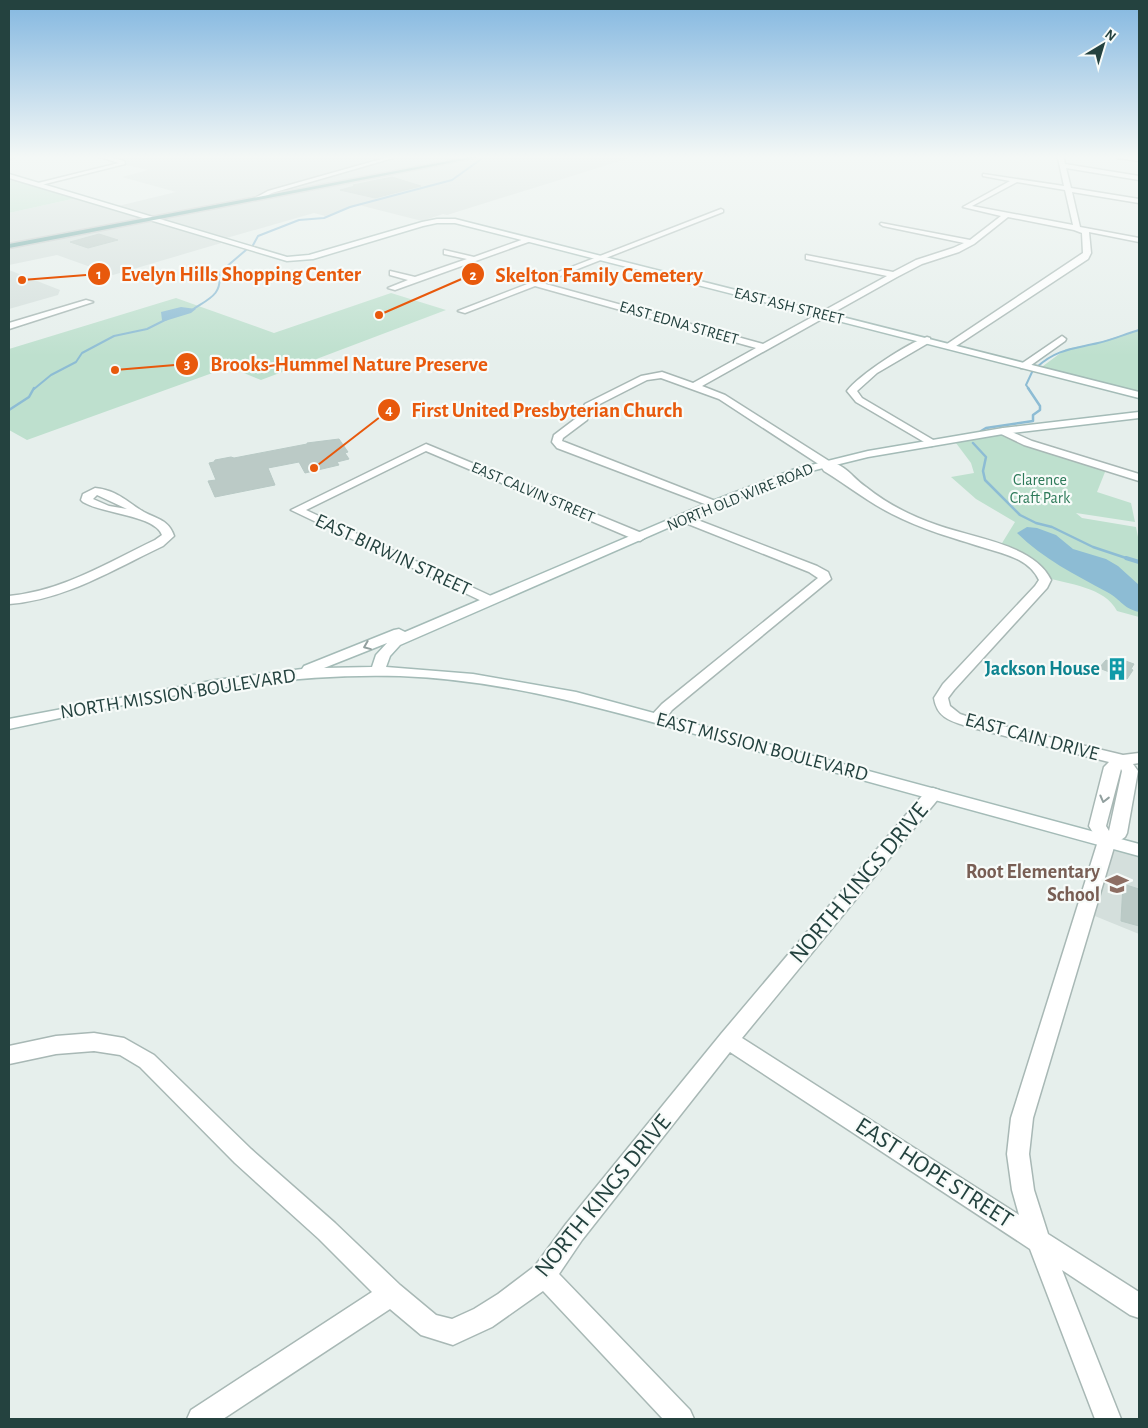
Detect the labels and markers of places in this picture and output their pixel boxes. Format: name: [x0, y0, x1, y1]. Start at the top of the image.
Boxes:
callout: Evelyn Hills Shopping Center: [86, 256, 371, 292]
callout: Skelton Family Cemetery: [461, 256, 713, 292]
callout: Brooks-Hummel Nature Preserve: [175, 346, 498, 382]
callout: First United Presbyterian Church: [376, 392, 693, 428]
building icon: Jackson House: [1104, 656, 1130, 682]
place label: Jackson House: [984, 659, 1100, 679]
place label: Root Elementary School: [966, 862, 1100, 905]
school or university icon: Root Elementary School: [1104, 871, 1130, 897]

